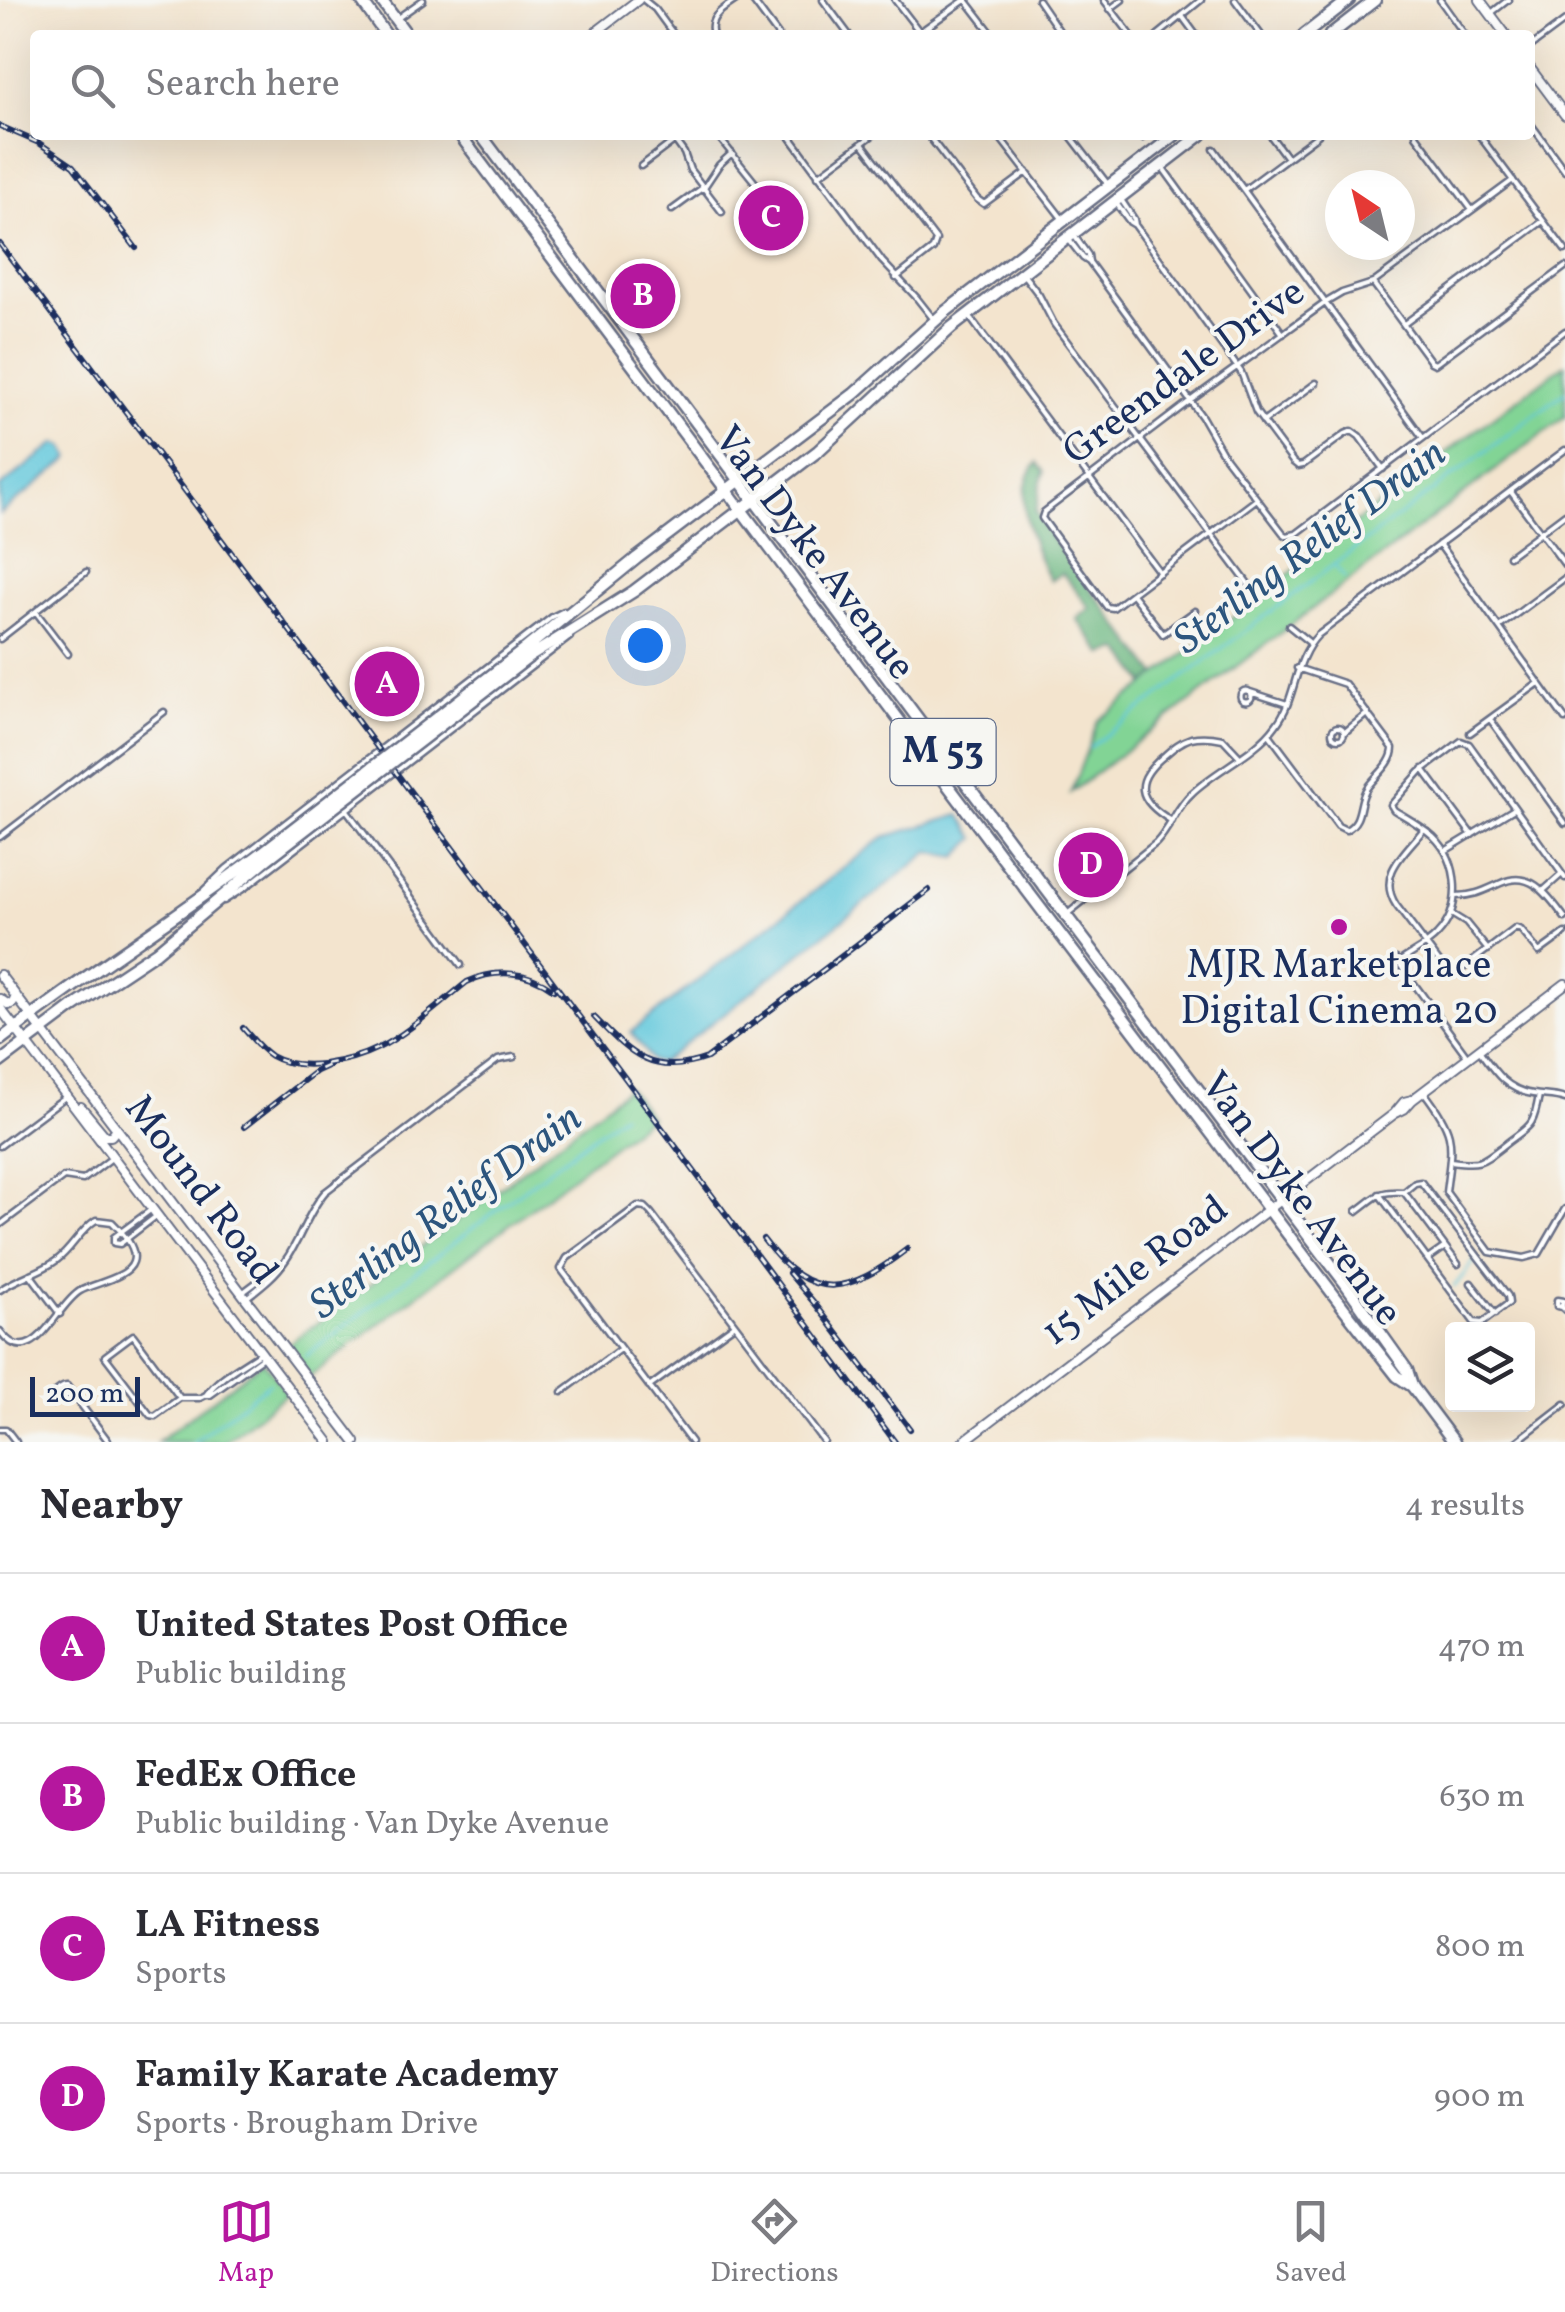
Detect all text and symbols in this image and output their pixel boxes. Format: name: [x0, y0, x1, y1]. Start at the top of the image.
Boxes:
search box: [30, 30, 1535, 140]
icon: search: [65, 58, 120, 113]
text: Search here: [145, 59, 340, 112]
north arrow: [1325, 170, 1415, 260]
pin: C: [738, 180, 804, 256]
pin: B: [610, 258, 676, 334]
street label: Greendale Drive: [1052, 266, 1318, 480]
street label: Van Dyke Avenue: [699, 415, 927, 693]
water label: Sterling Relief Drain: [1162, 426, 1460, 670]
your location: [620, 620, 671, 671]
pin: A: [354, 646, 420, 722]
road number: M 53: [890, 719, 996, 785]
pin: D: [1058, 828, 1124, 902]
marker: MJR Marketplace Digital Cinema 20: [1328, 916, 1350, 938]
place label: MJR Marketplace Digital Cinema 20: [1180, 939, 1498, 1041]
street label: Van Dyke Avenue: [1186, 1061, 1414, 1339]
street label: Mound Road: [110, 1084, 290, 1298]
water label: Sterling Relief Drain: [298, 1091, 596, 1335]
street label: 15 Mile Road: [1031, 1183, 1241, 1361]
map controls: [1445, 1322, 1535, 1412]
button: layers: [1445, 1322, 1535, 1412]
scale bar: [30, 1372, 140, 1416]
text: 200 m: [45, 1375, 124, 1414]
text: Nearby: [40, 1478, 183, 1537]
text: 4 results: [1405, 1485, 1525, 1529]
text: United States Post Office: [135, 1600, 568, 1653]
text: A: [61, 1626, 84, 1670]
text: 470 m: [1438, 1626, 1525, 1670]
text: Public building: [135, 1653, 347, 1697]
text: FedEx Office: [135, 1750, 357, 1803]
text: B: [62, 1776, 83, 1820]
text: 630 m: [1439, 1776, 1525, 1820]
text: Public building · Van Dyke Avenue: [135, 1803, 609, 1847]
text: LA Fitness: [135, 1900, 320, 1953]
text: C: [62, 1926, 83, 1970]
text: 800 m: [1435, 1926, 1525, 1970]
text: Sports: [135, 1953, 226, 1997]
text: Family Karate Academy: [135, 2050, 559, 2103]
text: D: [61, 2076, 84, 2120]
text: 900 m: [1434, 2076, 1525, 2120]
text: Sports · Brougham Drive: [135, 2103, 478, 2147]
tab: Map: [218, 2194, 274, 2293]
tab: Directions: [710, 2194, 839, 2293]
tab: Saved: [1275, 2194, 1347, 2293]

